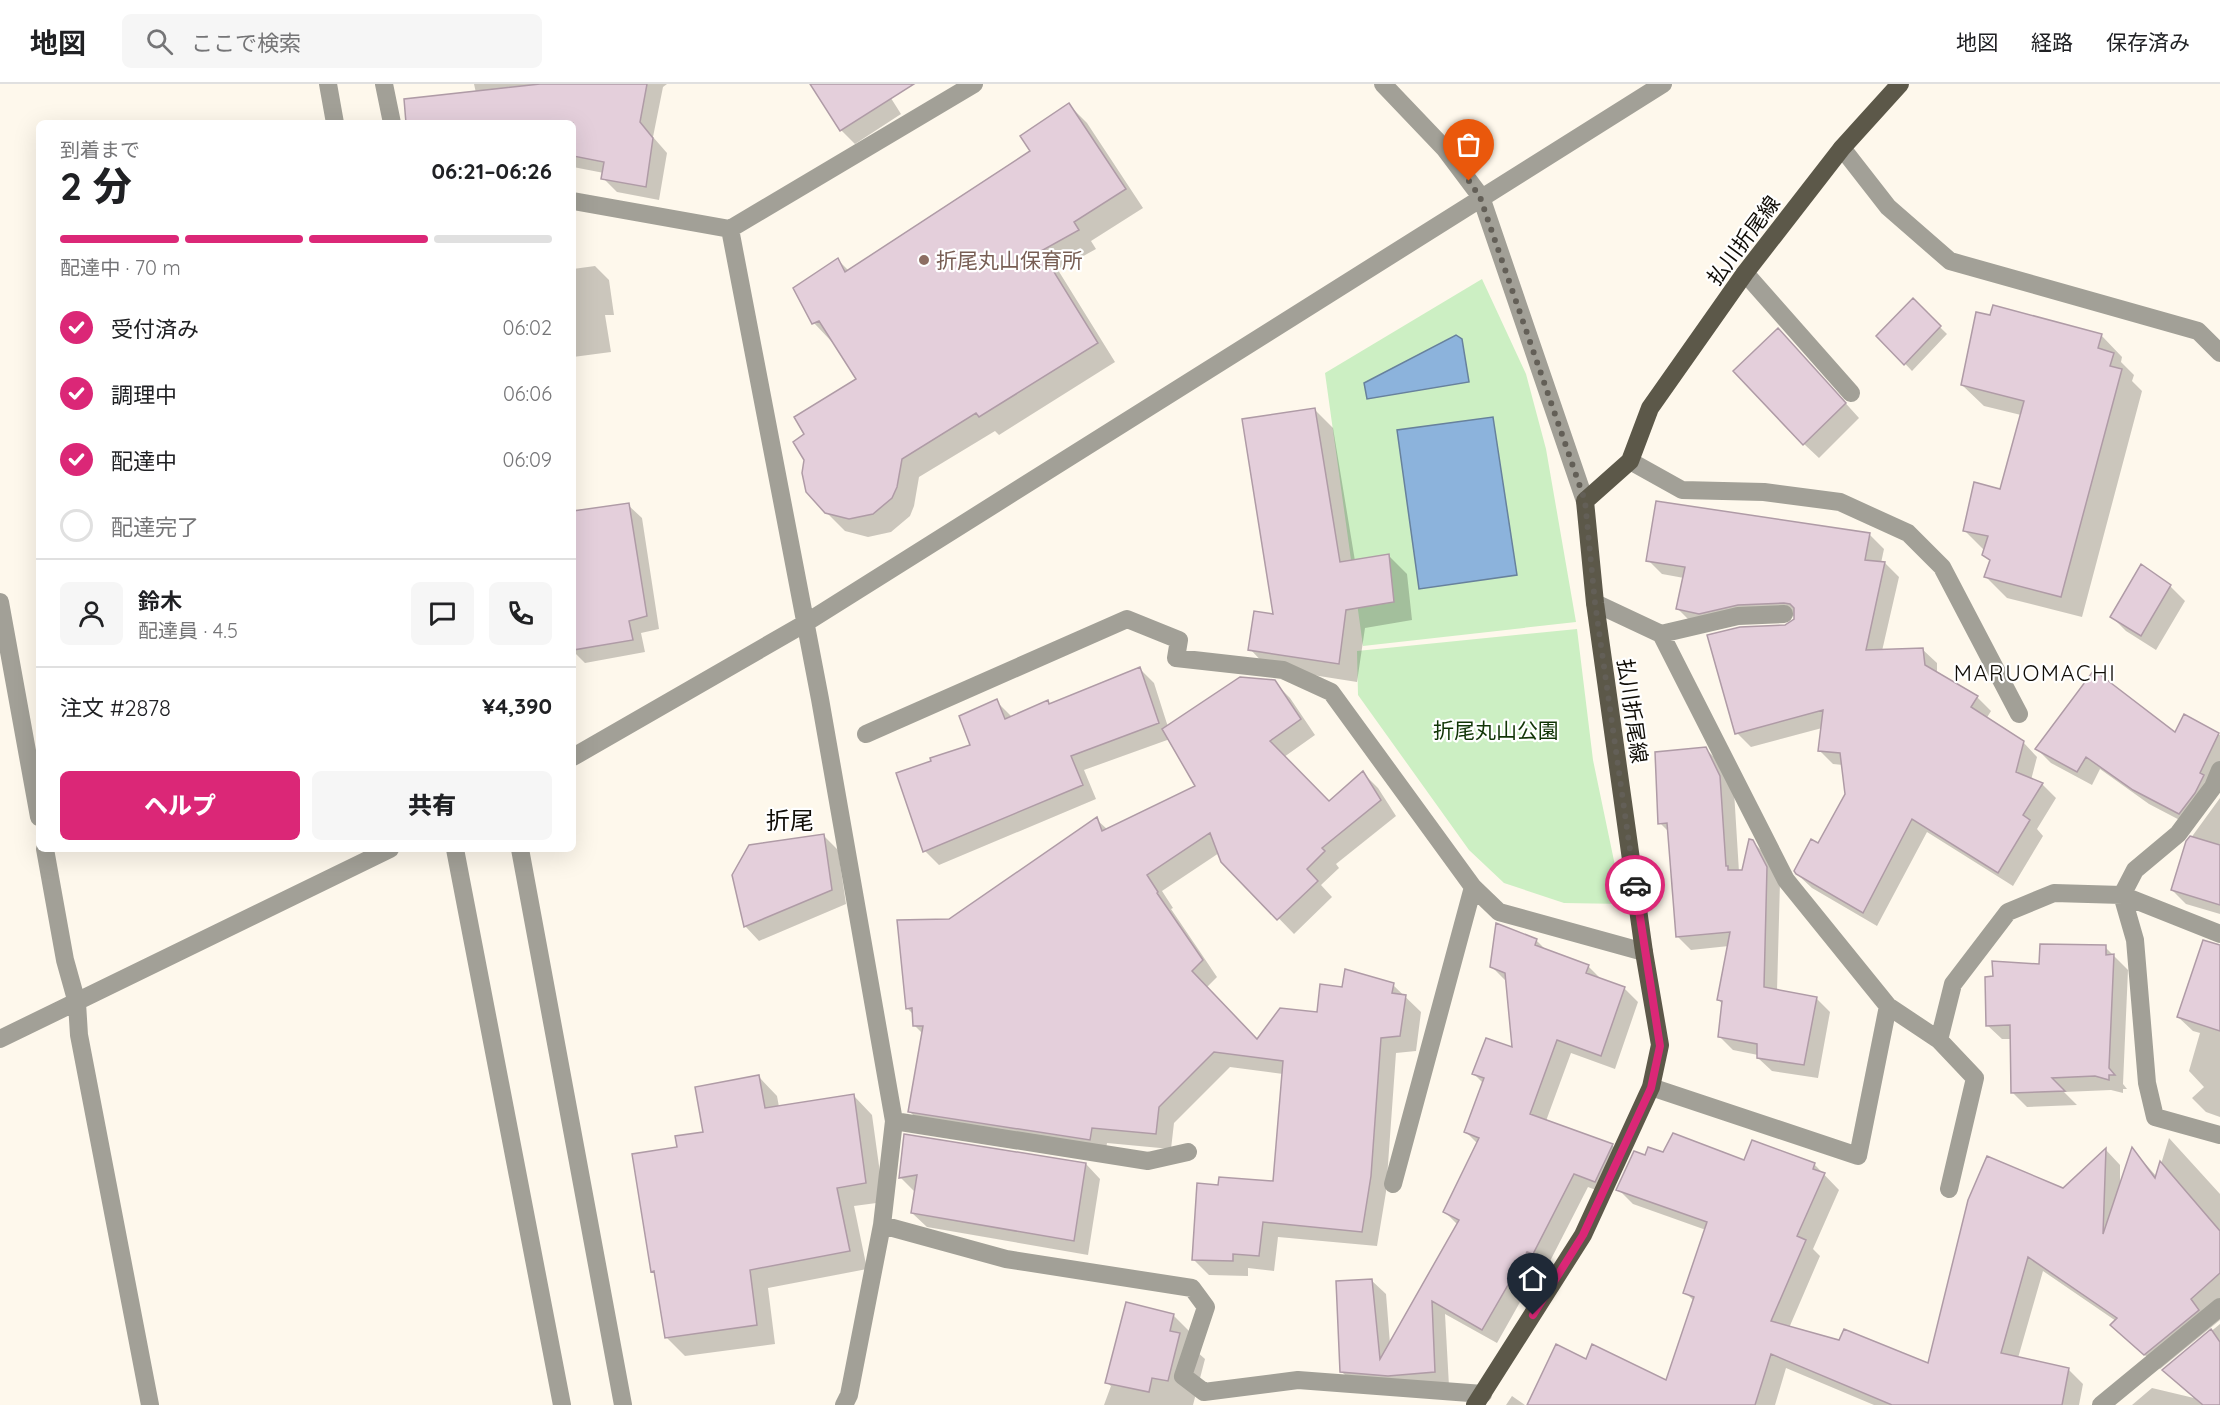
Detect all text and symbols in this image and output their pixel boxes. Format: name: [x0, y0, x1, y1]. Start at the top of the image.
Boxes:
search box: [122, 14, 542, 68]
text: 地図: [30, 25, 86, 60]
icon: search: [143, 25, 176, 58]
text: ここで検索: [191, 29, 301, 57]
text: 地図: [1956, 29, 1998, 55]
text: 経路: [2031, 29, 2073, 55]
text: 保存済み: [2106, 29, 2190, 55]
pin: [1443, 119, 1494, 181]
icon: bag: [1452, 128, 1485, 161]
text: 到着まで: [60, 137, 140, 162]
text: 06:21–06:26: [432, 157, 552, 185]
text: 2 分: [60, 161, 132, 210]
street label: 払川折尾線: [1701, 190, 1785, 290]
place label: 折尾丸山保育所: [936, 247, 1083, 273]
marker: 折尾丸山保育所: [917, 253, 931, 267]
text: 配達中 · 70 m: [60, 255, 181, 280]
icon: check: [60, 311, 93, 344]
text: 受付済み: [111, 315, 199, 343]
text: 06:02: [503, 315, 552, 340]
icon: check: [60, 377, 93, 410]
text: 調理中: [111, 381, 177, 409]
text: 06:06: [503, 381, 552, 406]
icon: check: [60, 443, 93, 476]
text: 配達中: [111, 447, 177, 475]
text: 06:09: [503, 447, 552, 472]
text: 配達完了: [111, 513, 199, 541]
button: person: [60, 582, 123, 645]
button: chat: [411, 582, 474, 645]
button: phone: [489, 582, 552, 645]
text: 鈴木: [138, 587, 182, 615]
text: 配達員 · 4.5: [138, 618, 238, 643]
street label: 払川折尾線: [1613, 657, 1653, 765]
district label: MARUOMACHI: [1954, 659, 2116, 687]
text: ¥4,390: [482, 692, 552, 720]
text: 注文 #2878: [60, 694, 171, 722]
park label: 折尾丸山公園: [1433, 717, 1559, 743]
button: ヘルプ: [60, 771, 300, 840]
button: 共有: [312, 771, 552, 840]
district label: 折尾: [766, 805, 814, 835]
courier: [1605, 855, 1665, 915]
icon: car: [1619, 869, 1652, 902]
pin: [1507, 1253, 1558, 1315]
icon: home: [1516, 1262, 1549, 1295]

